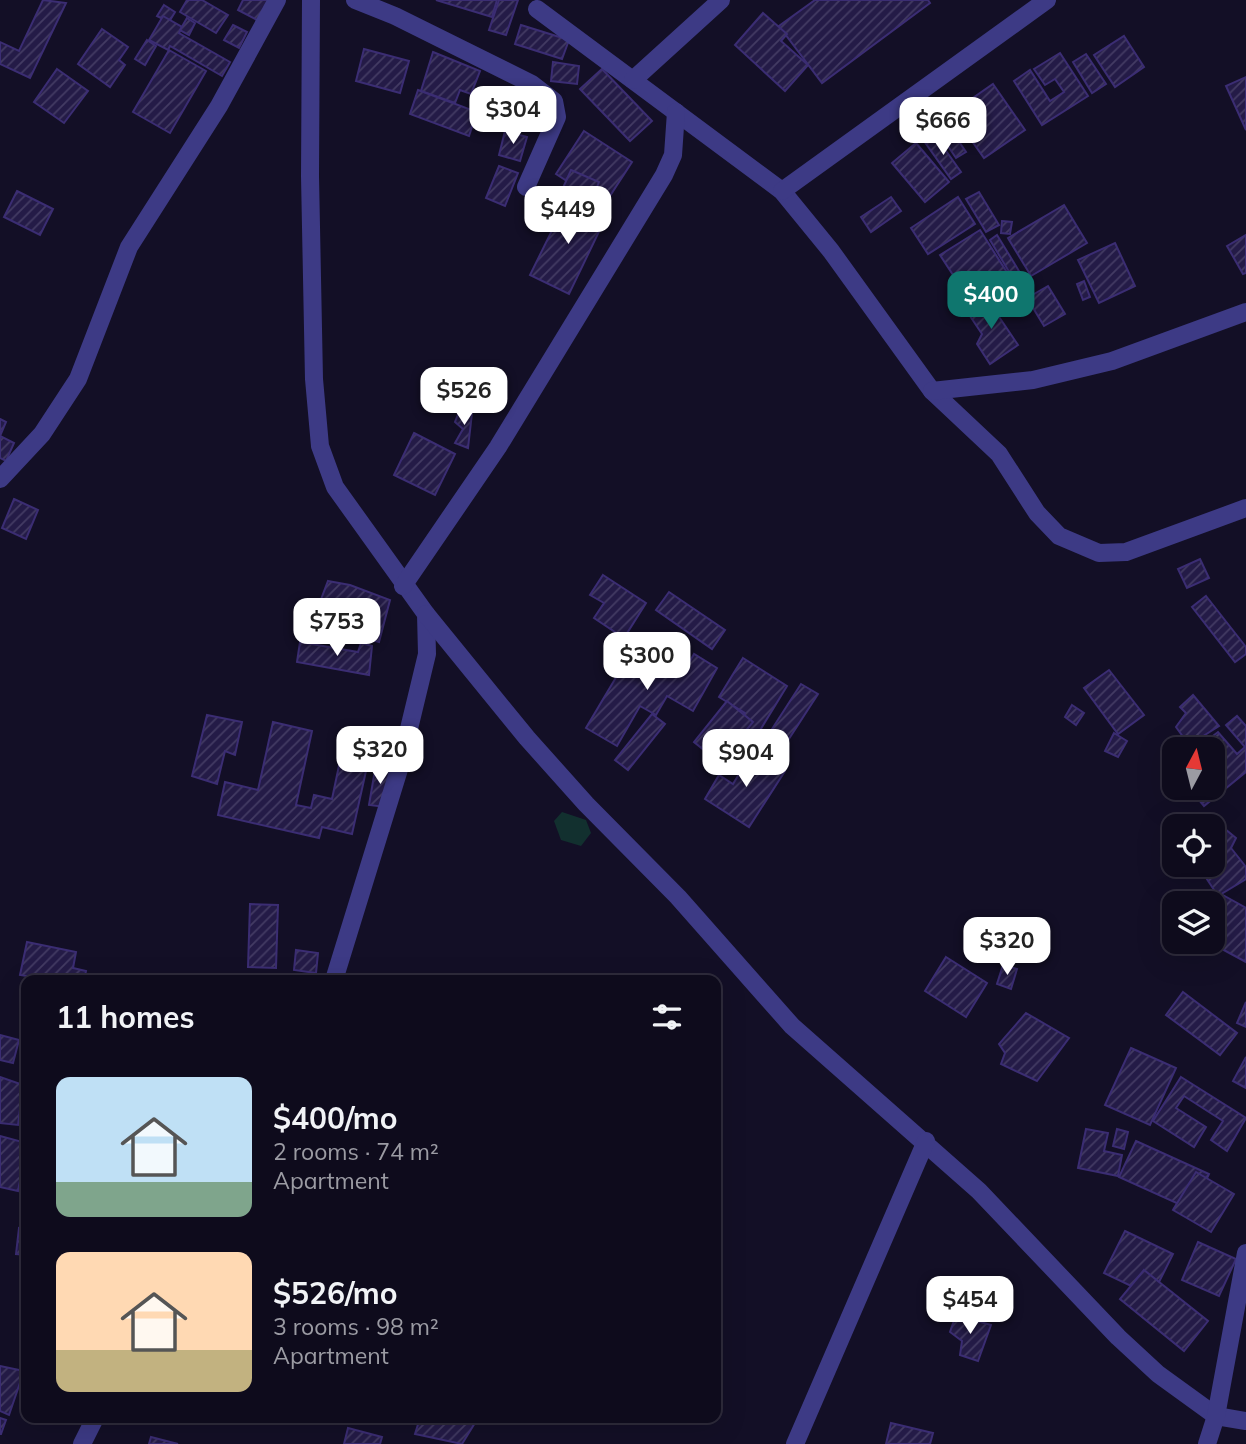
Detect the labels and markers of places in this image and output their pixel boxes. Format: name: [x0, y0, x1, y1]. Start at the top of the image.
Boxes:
pin: $304: [472, 86, 554, 146]
pin: $666: [902, 97, 984, 157]
pin: $449: [527, 187, 609, 246]
pin: $400: [950, 272, 1032, 331]
pin: $526: [423, 368, 505, 427]
pin: $753: [296, 598, 378, 658]
pin: $300: [606, 632, 688, 692]
pin: $320: [339, 726, 421, 786]
pin: $904: [705, 730, 787, 789]
pin: $320: [966, 918, 1048, 977]
pin: $454: [929, 1276, 1011, 1336]

